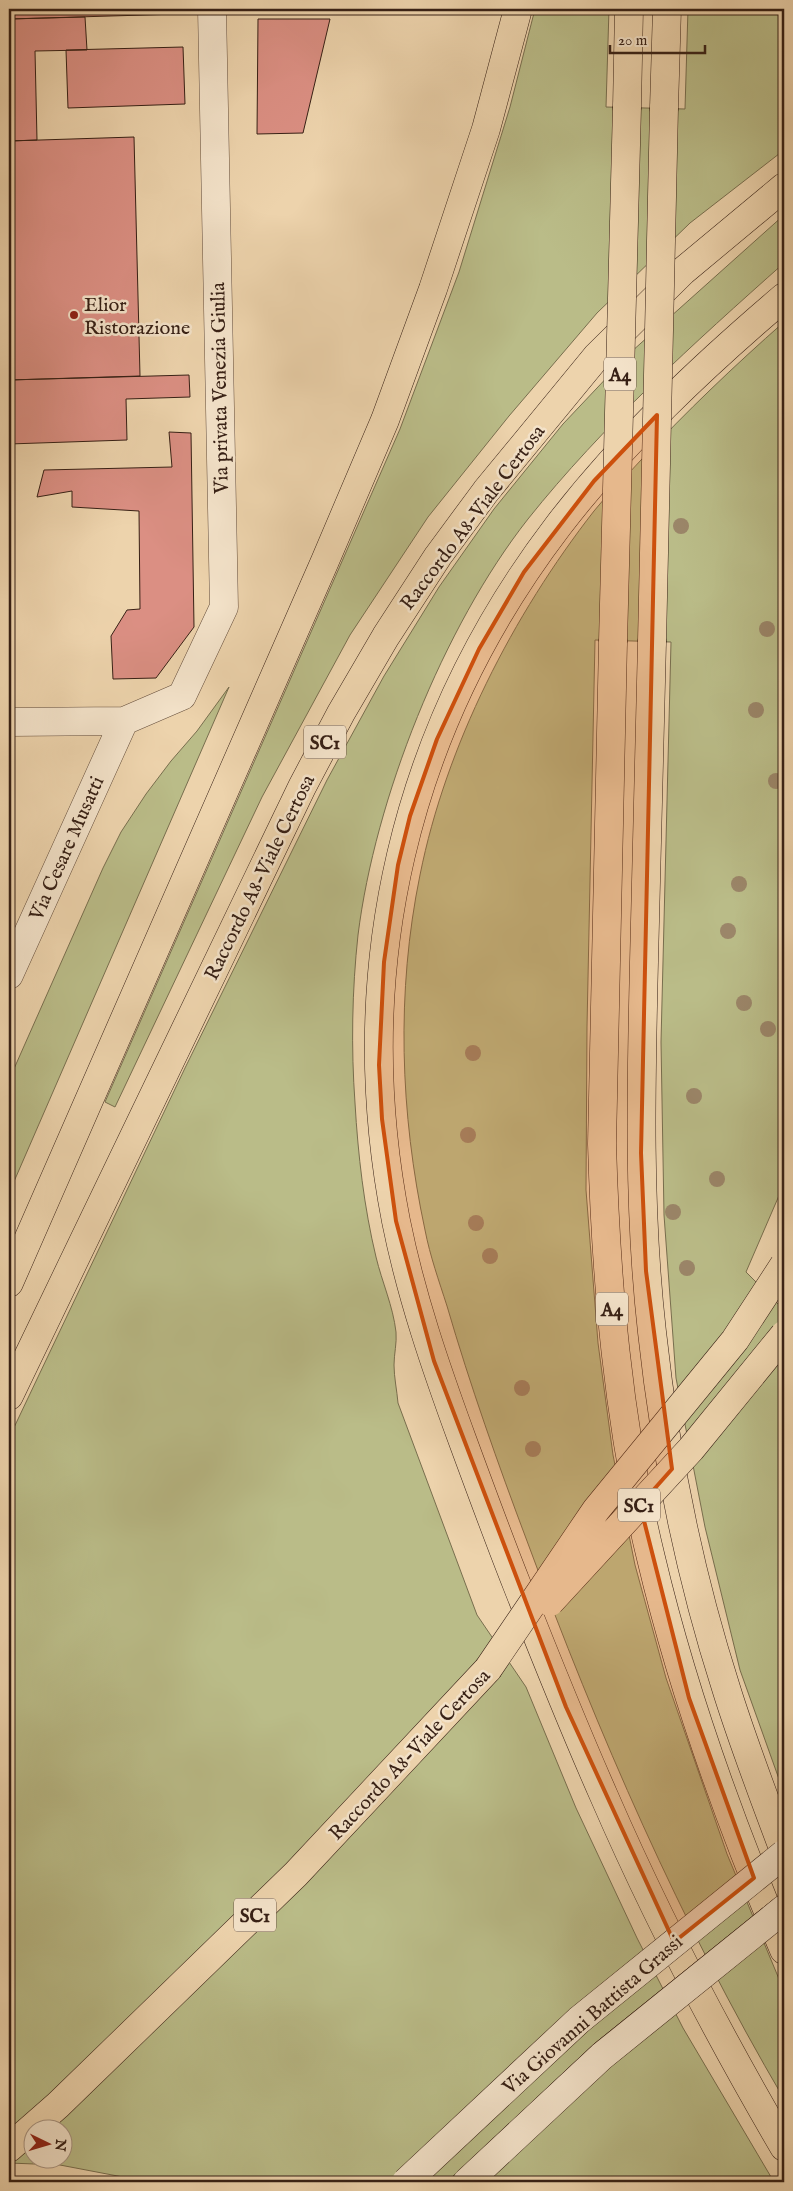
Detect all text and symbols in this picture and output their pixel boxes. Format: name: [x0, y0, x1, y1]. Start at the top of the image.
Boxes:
scale bar: [610, 22, 706, 54]
text: 20 m: [618, 31, 648, 50]
street label: Via privata Venezia Giulia: [206, 282, 235, 495]
place label: Elior Ristorazione: [84, 293, 190, 341]
marker: Elior Ristorazione: [68, 309, 80, 321]
road number: A4: [604, 358, 636, 390]
street label: Raccordo A8-Viale Certosa: [395, 420, 551, 615]
road number: SC1: [304, 726, 346, 759]
street label: Raccordo A8-Viale Certosa: [200, 771, 321, 984]
street label: Via Cesare Musatti: [24, 773, 110, 925]
road number: A4: [596, 1292, 628, 1326]
road number: SC1: [618, 1488, 660, 1522]
street label: Raccordo A8-Viale Certosa: [324, 1664, 496, 1846]
road number: SC1: [234, 1898, 276, 1932]
street label: Via Giovanni Battista Grassi: [497, 1930, 688, 2101]
north arrow: [22, 2118, 72, 2168]
text: N: [50, 2137, 70, 2152]

